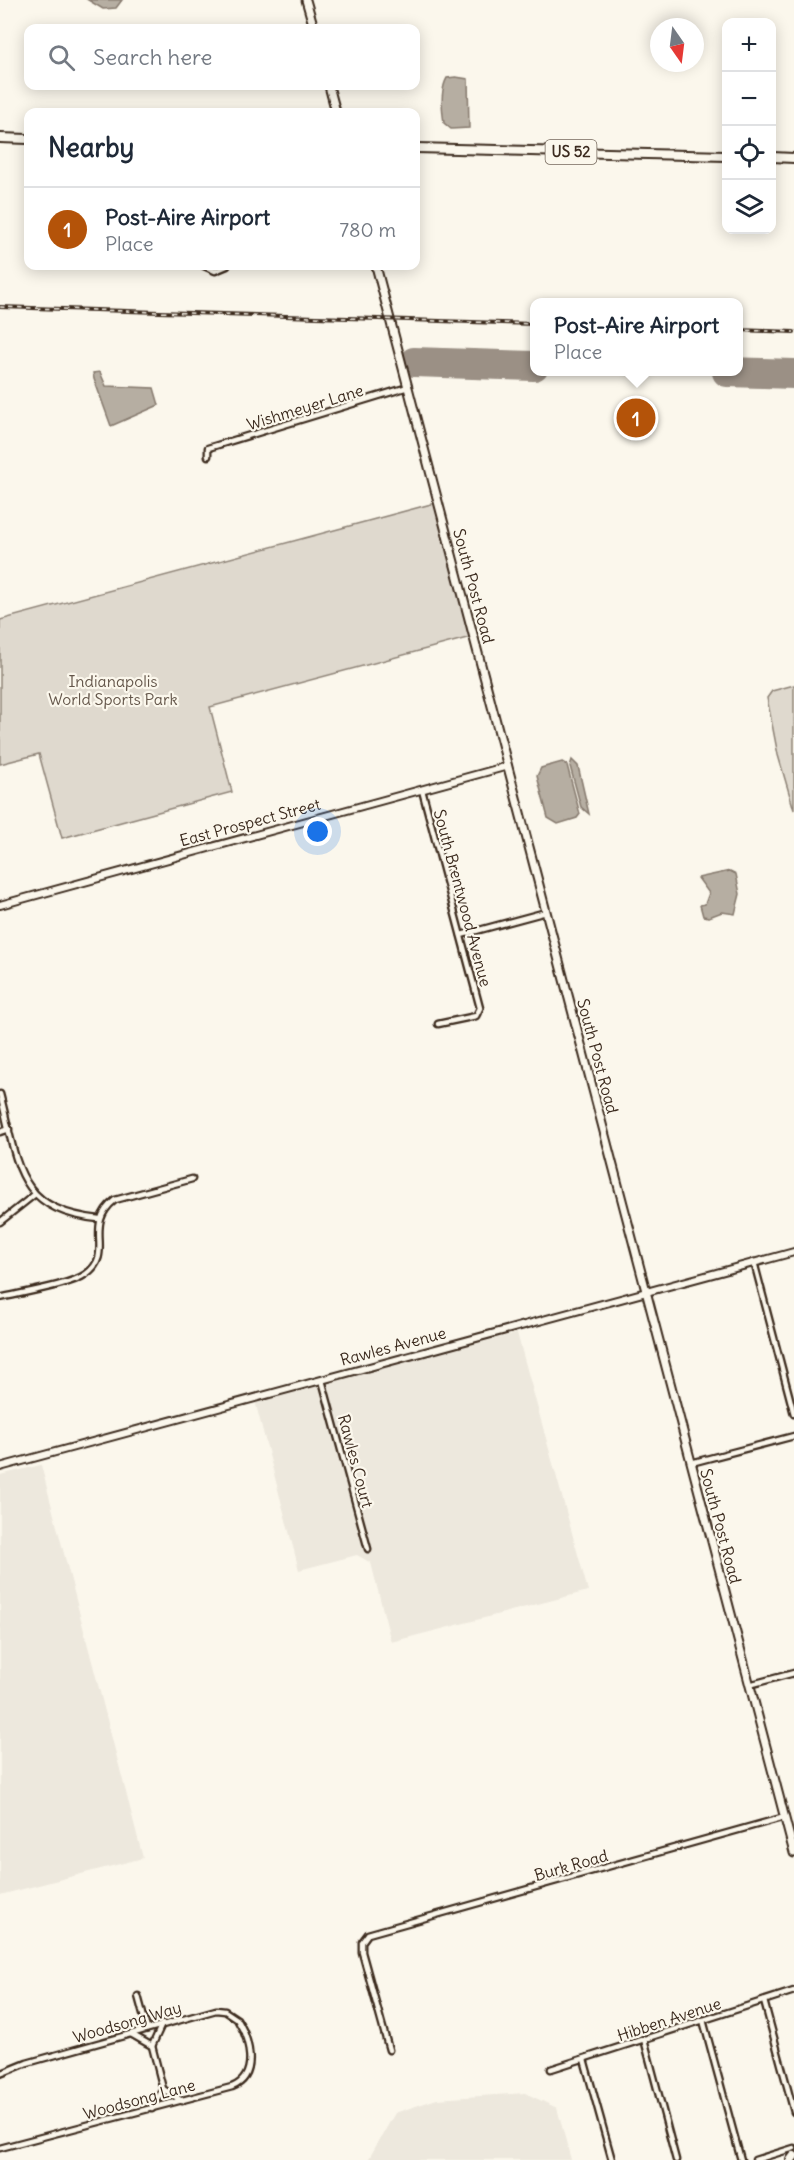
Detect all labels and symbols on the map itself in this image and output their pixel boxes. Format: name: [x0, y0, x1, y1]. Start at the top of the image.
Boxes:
north arrow: [650, 18, 704, 72]
road number: US 52: [546, 140, 596, 164]
street label: Wishmeyer Lane: [244, 380, 366, 434]
pin: 1: [616, 396, 656, 440]
street label: South Post Road: [449, 526, 499, 646]
park label: Indianapolis World Sports Park: [48, 671, 178, 709]
street label: East Prospect Street: [177, 793, 323, 850]
street label: South Brentwood Avenue: [430, 807, 496, 989]
your location: [303, 817, 332, 846]
street label: South Post Road: [573, 996, 623, 1116]
street label: Rawles Avenue: [338, 1322, 448, 1370]
street label: Rawles Court: [334, 1412, 378, 1510]
street label: South Post Road: [696, 1466, 746, 1586]
street label: Burk Road: [532, 1845, 610, 1885]
street label: Hibben Avenue: [615, 1993, 723, 2045]
street label: Woodsong Way: [71, 1997, 183, 2047]
street label: Woodsong Lane: [81, 2074, 197, 2124]

